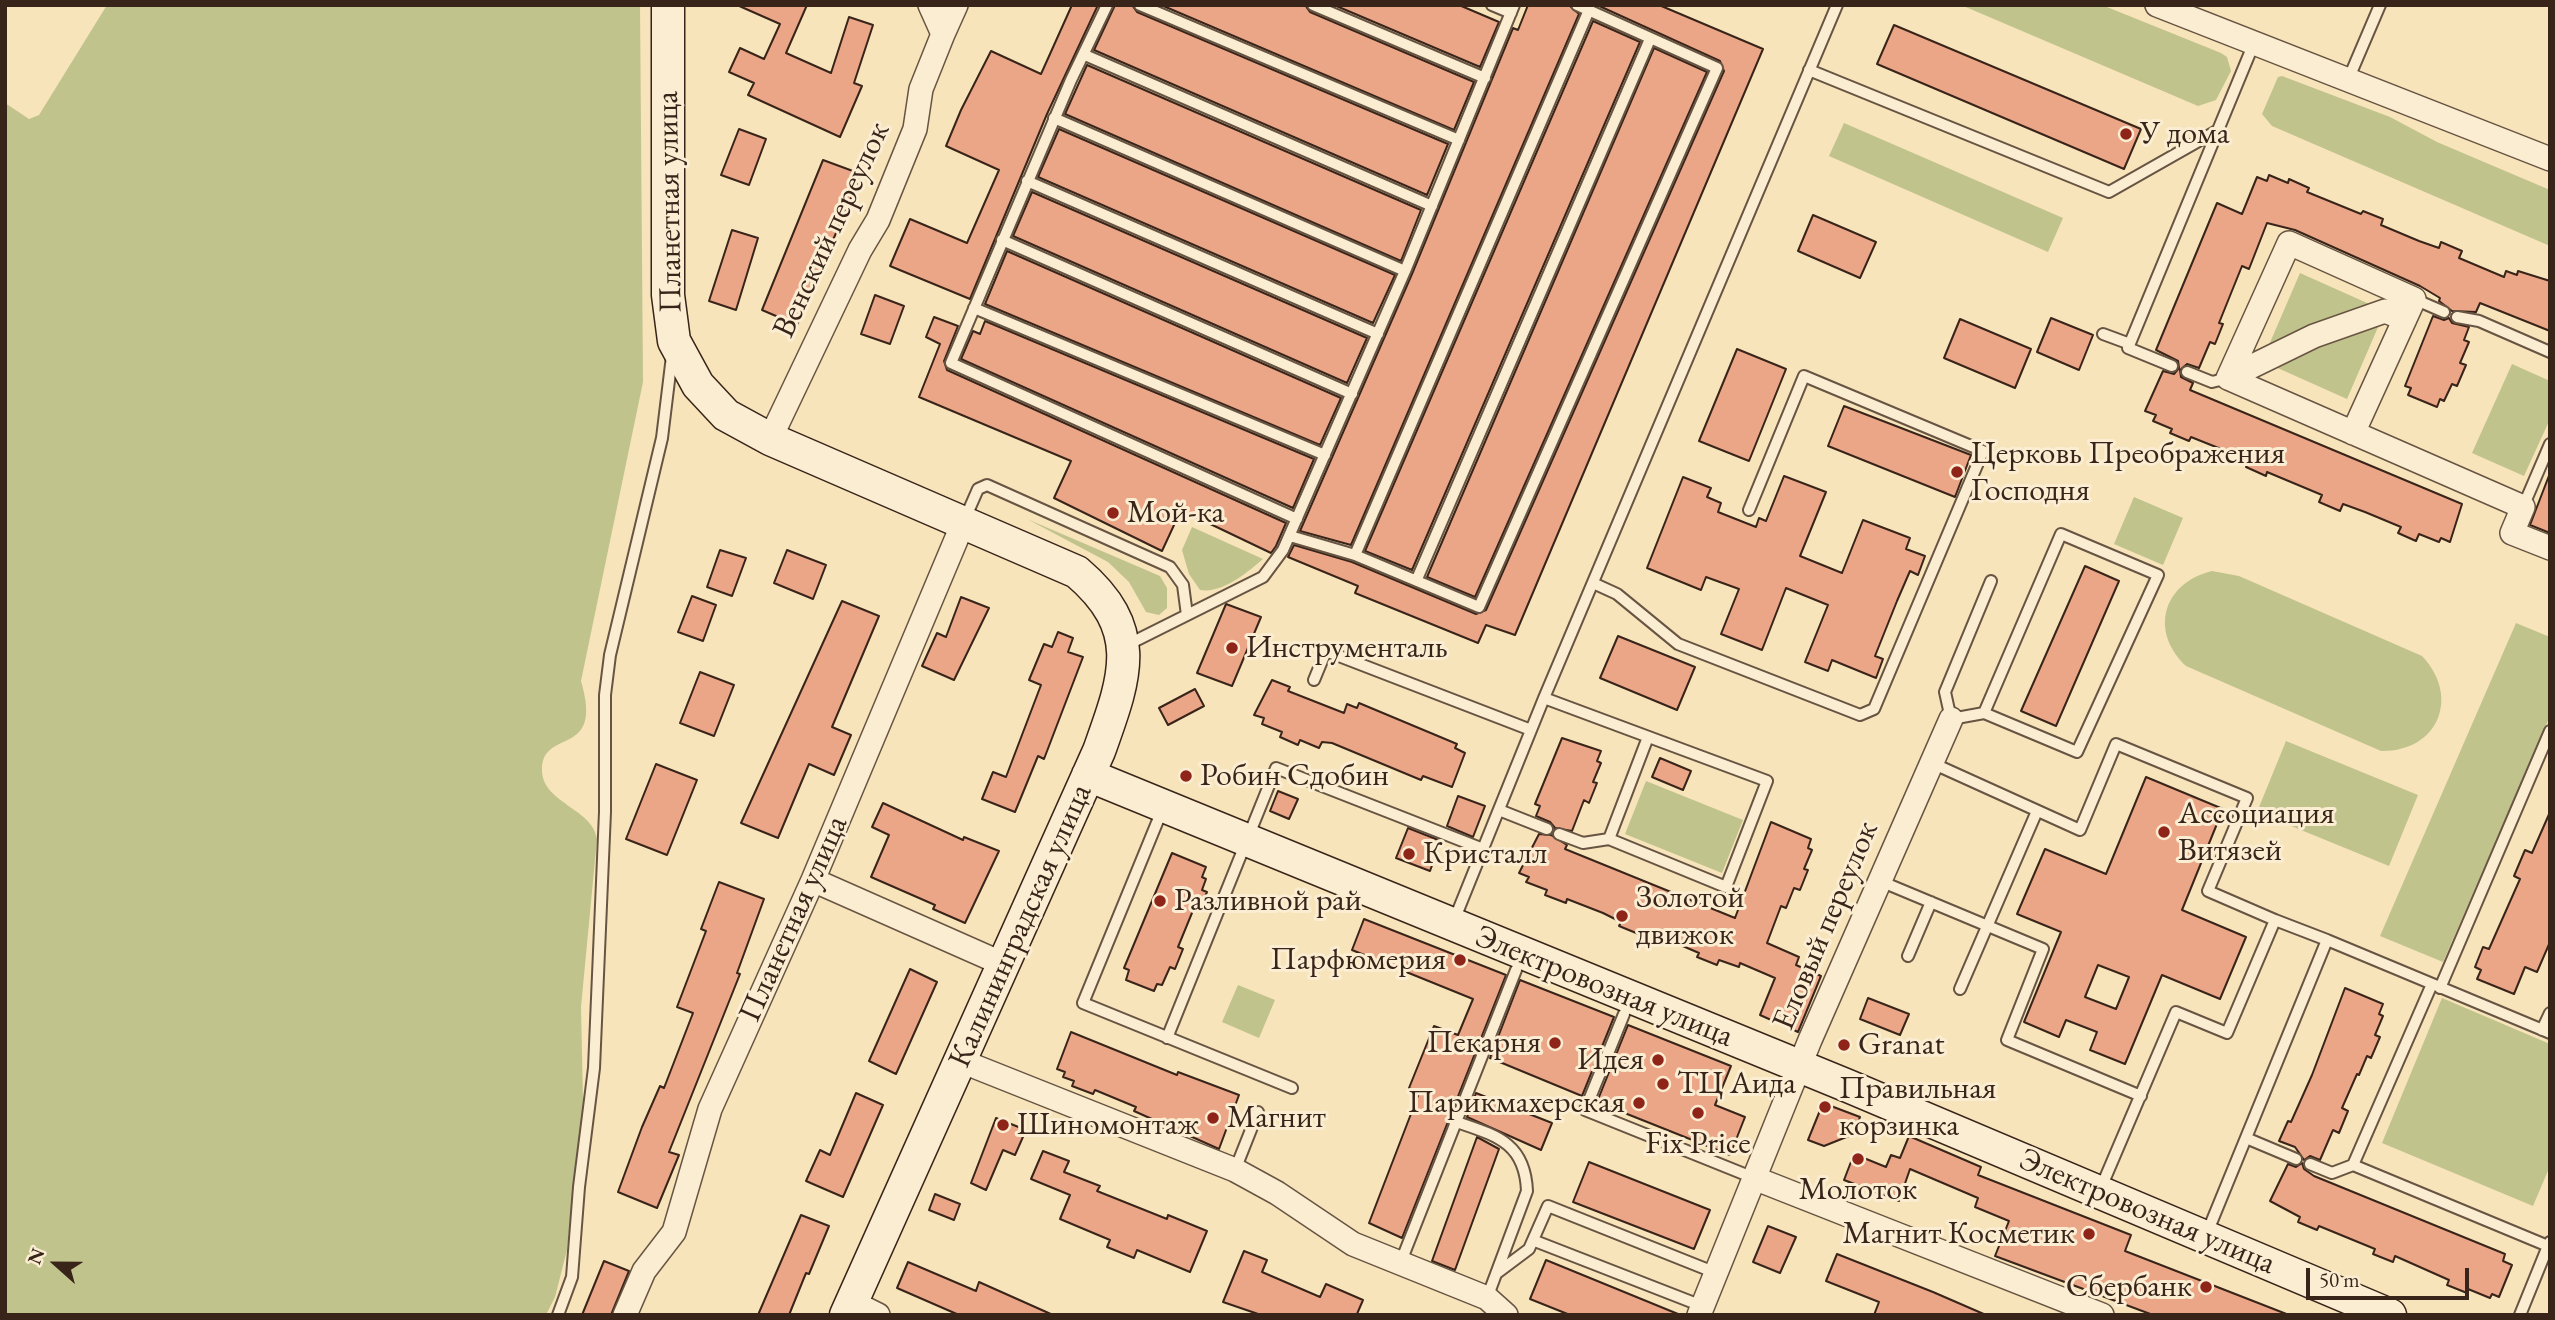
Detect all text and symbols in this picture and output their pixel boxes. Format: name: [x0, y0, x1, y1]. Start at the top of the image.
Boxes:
street label: Планетная улица: [649, 91, 691, 313]
place label: У дома: [2140, 115, 2230, 153]
street label: Венский переулок: [765, 116, 899, 344]
marker: У дома: [2118, 126, 2134, 142]
place label: Церковь Преображения Господня: [1971, 435, 2285, 510]
marker: Церковь Преображения Господня: [1949, 464, 1965, 480]
place label: Мой-ка: [1127, 494, 1224, 532]
marker: Мой-ка: [1105, 505, 1121, 521]
place label: Инструменталь: [1246, 629, 1448, 667]
marker: Инструменталь: [1224, 640, 1240, 656]
place label: Робин Сдобин: [1200, 757, 1389, 795]
marker: Робин Сдобин: [1178, 768, 1194, 784]
street label: Калининградская улица: [941, 778, 1101, 1074]
place label: Ассоциация Витязей: [2178, 795, 2335, 870]
street label: Планетная улица: [731, 810, 857, 1028]
street label: Еловый переулок: [1765, 816, 1887, 1036]
marker: Ассоциация Витязей: [2156, 824, 2172, 840]
place label: Кристалл: [1423, 835, 1547, 873]
marker: Кристалл: [1401, 846, 1417, 862]
place label: Золотой движок: [1636, 879, 1744, 954]
place label: Разливной рай: [1174, 882, 1362, 920]
marker: Разливной рай: [1152, 893, 1168, 909]
marker: Золотой движок: [1614, 908, 1630, 924]
street label: Электровозная улица: [1469, 918, 1739, 1056]
place label: Парфюмерия: [1270, 941, 1446, 979]
marker: Парфюмерия: [1452, 952, 1468, 968]
place label: Пекарня: [1427, 1024, 1541, 1062]
place label: Granat: [1858, 1026, 1944, 1064]
marker: Пекарня: [1547, 1035, 1563, 1051]
marker: Granat: [1836, 1037, 1852, 1053]
place label: Идея: [1577, 1041, 1644, 1079]
marker: Идея: [1650, 1052, 1666, 1068]
place label: ТЦ Аида: [1677, 1065, 1796, 1103]
place label: Правильная корзинка: [1839, 1070, 1996, 1145]
marker: ТЦ Аида: [1655, 1076, 1671, 1092]
place label: Парикмахерская: [1408, 1084, 1625, 1122]
marker: Парикмахерская: [1631, 1095, 1647, 1111]
place label: Магнит: [1227, 1099, 1326, 1137]
marker: Правильная корзинка: [1817, 1099, 1833, 1115]
marker: Fix Price: [1690, 1105, 1706, 1121]
place label: Шиномонтаж: [1017, 1106, 1200, 1144]
marker: Магнит: [1205, 1110, 1221, 1126]
marker: Шиномонтаж: [995, 1117, 1011, 1133]
place label: Fix Price: [1645, 1125, 1751, 1163]
street label: Электровозная улица: [2013, 1141, 2281, 1283]
marker: Молоток: [1850, 1151, 1866, 1167]
place label: Молоток: [1799, 1171, 1917, 1209]
place label: Магнит Косметик: [1842, 1215, 2075, 1253]
marker: Магнит Косметик: [2081, 1226, 2097, 1242]
north arrow: [21, 1229, 91, 1299]
text: N: [22, 1245, 50, 1268]
scale bar: [2310, 1254, 2473, 1298]
text: 50 m: [2319, 1266, 2360, 1293]
place label: Сбербанк: [2066, 1268, 2192, 1306]
marker: Сбербанк: [2198, 1279, 2214, 1295]

